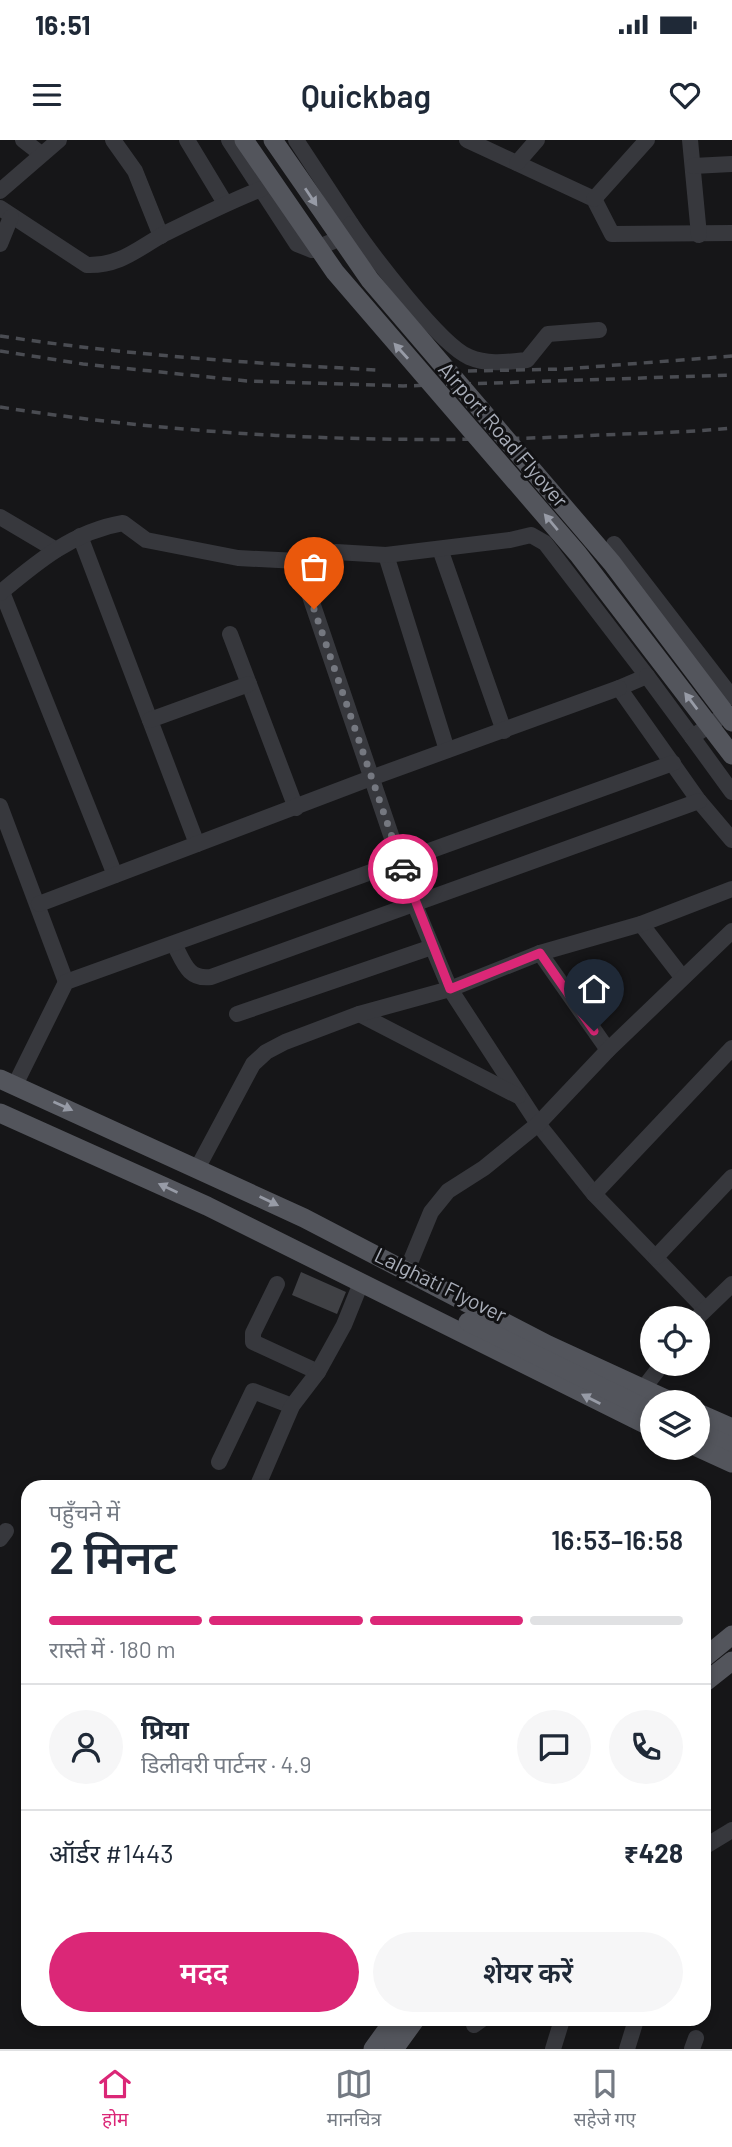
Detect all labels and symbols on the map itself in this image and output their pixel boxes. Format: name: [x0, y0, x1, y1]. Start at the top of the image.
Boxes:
one-way arrow: [304, 188, 318, 206]
one-way arrow: [393, 343, 409, 360]
street label: Airport Road Flyover: [434, 356, 574, 512]
one-way arrow: [544, 513, 559, 530]
pin: [284, 537, 344, 609]
one-way arrow: [684, 692, 699, 710]
courier: [368, 834, 438, 904]
pin: [564, 959, 624, 1031]
one-way arrow: [52, 1101, 73, 1112]
one-way arrow: [158, 1182, 178, 1194]
one-way arrow: [259, 1195, 279, 1207]
street label: Lalghati Flyover: [371, 1241, 511, 1327]
one-way arrow: [581, 1393, 601, 1404]

